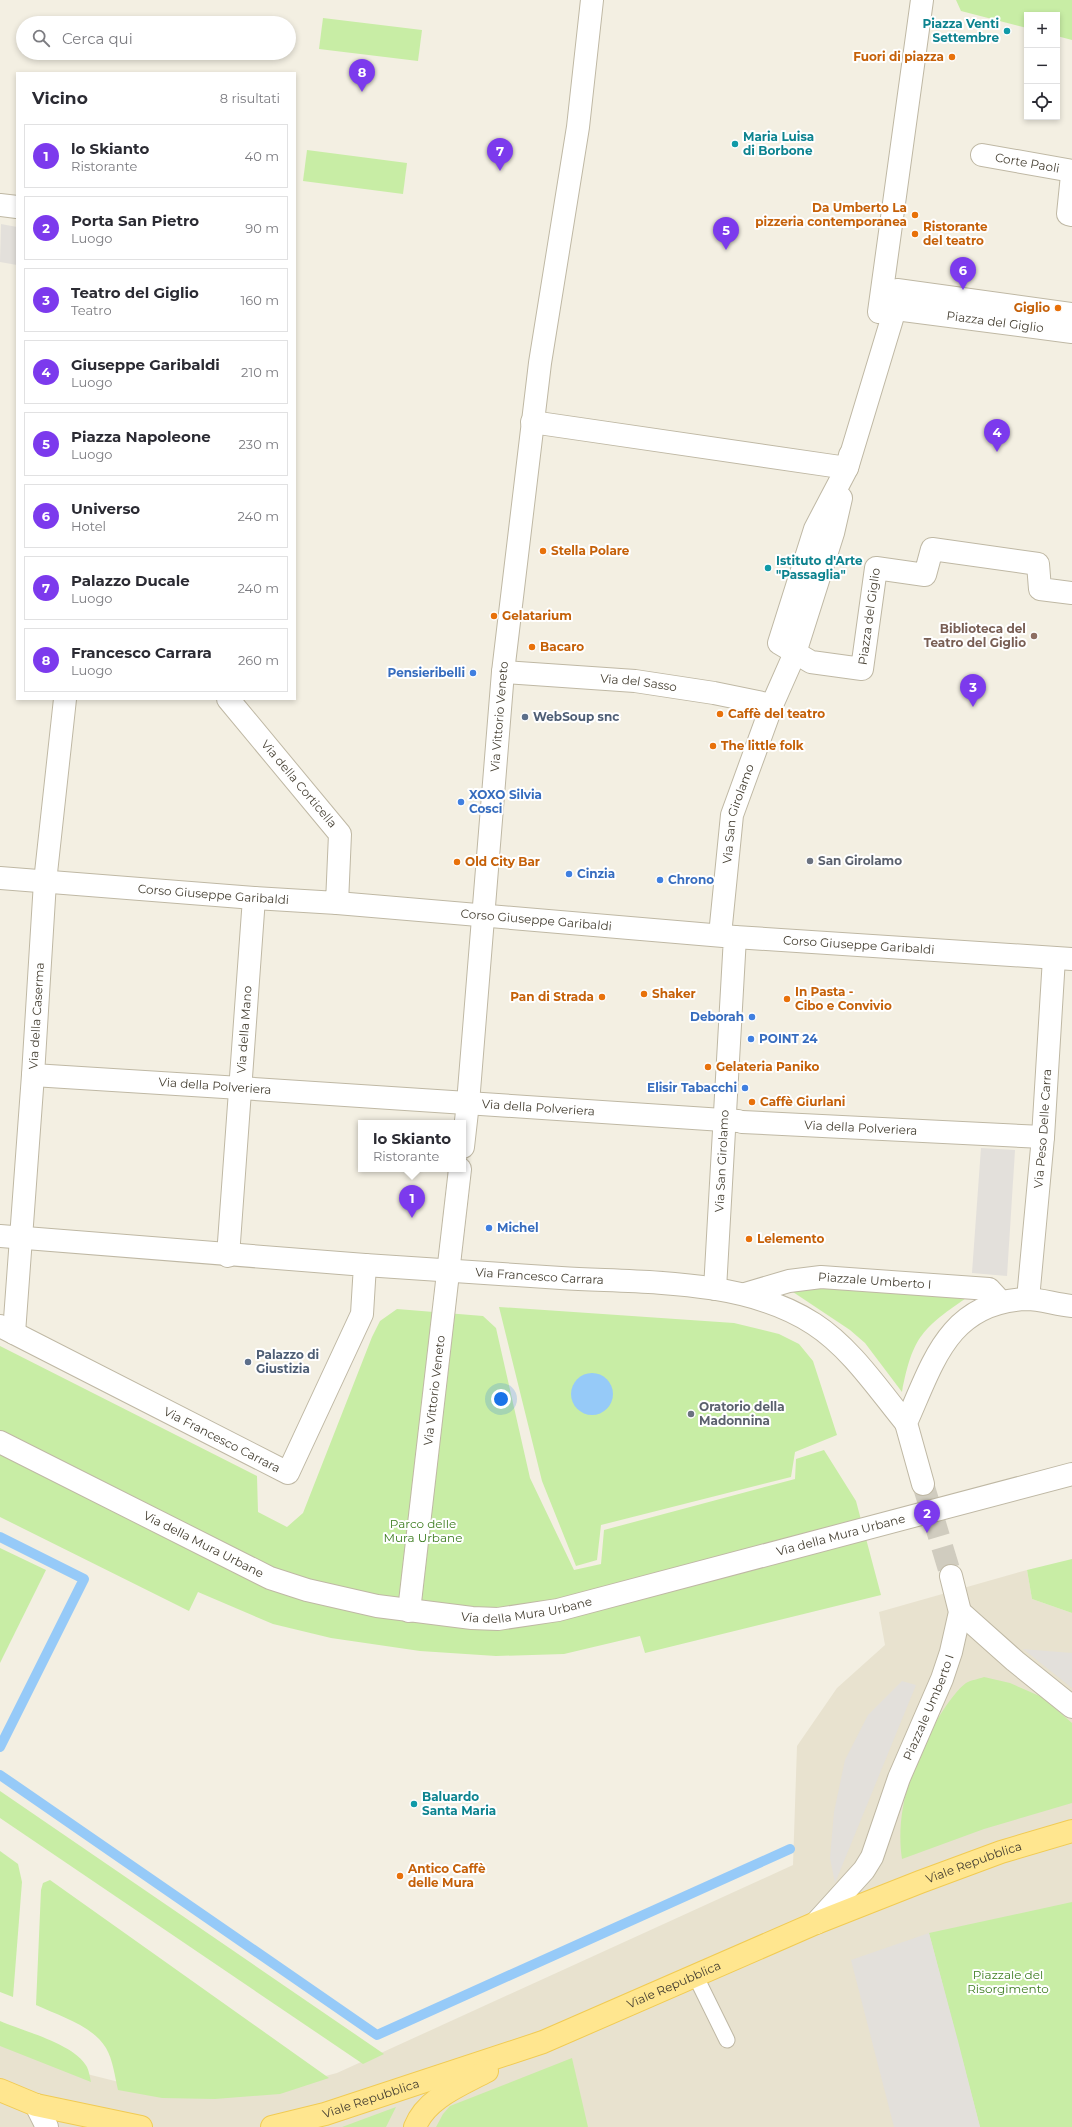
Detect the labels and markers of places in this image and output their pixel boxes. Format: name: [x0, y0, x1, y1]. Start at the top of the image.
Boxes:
place label: Piazza Venti Settembre: [922, 16, 999, 45]
marker: Piazza Venti Settembre: [1002, 26, 1012, 36]
place label: Fuori di piazza: [853, 49, 944, 64]
marker: Fuori di piazza: [947, 52, 957, 62]
pin: 8: [349, 59, 375, 92]
place label: Maria Luisa di Borbone: [743, 129, 814, 158]
pin: 7: [487, 138, 513, 171]
marker: Maria Luisa di Borbone: [730, 139, 740, 149]
place label: Da Umberto La pizzeria contemporanea: [755, 200, 907, 229]
marker: Da Umberto La pizzeria contemporanea: [910, 210, 920, 220]
pin: 5: [713, 217, 739, 250]
place label: Ristorante del teatro: [923, 219, 988, 248]
marker: Ristorante del teatro: [910, 229, 920, 239]
pin: 6: [950, 257, 976, 290]
place label: Giglio: [1014, 300, 1050, 315]
marker: Giglio: [1053, 303, 1063, 313]
pin: 4: [984, 419, 1010, 452]
place label: Stella Polare: [551, 543, 630, 558]
marker: Stella Polare: [538, 546, 548, 556]
place label: Istituto d'Arte "Passaglia": [776, 553, 863, 582]
marker: Istituto d'Arte "Passaglia": [763, 563, 773, 573]
place label: Gelatarium: [502, 608, 572, 623]
marker: Gelatarium: [489, 611, 499, 621]
place label: Biblioteca del Teatro del Giglio: [924, 621, 1026, 650]
marker: Biblioteca del Teatro del Giglio: [1029, 631, 1039, 641]
place label: Bacaro: [540, 639, 584, 654]
marker: Bacaro: [527, 642, 537, 652]
place label: Pensieribelli: [388, 665, 465, 680]
marker: Pensieribelli: [468, 668, 478, 678]
pin: 3: [960, 674, 986, 707]
place label: Caffè del teatro: [728, 706, 825, 721]
place label: WebSoup snc: [533, 709, 619, 724]
marker: Caffè del teatro: [715, 709, 725, 719]
marker: WebSoup snc: [520, 712, 530, 722]
place label: The little folk: [721, 738, 804, 753]
marker: The little folk: [708, 741, 718, 751]
place label: XOXO Silvia Cosci: [469, 787, 542, 816]
marker: XOXO Silvia Cosci: [456, 797, 466, 807]
place label: San Girolamo: [818, 853, 902, 868]
place label: Old City Bar: [465, 854, 540, 869]
marker: San Girolamo: [805, 856, 815, 866]
marker: Old City Bar: [452, 857, 462, 867]
place label: Cinzia: [577, 866, 615, 881]
marker: Cinzia: [564, 869, 574, 879]
place label: Chrono: [668, 872, 714, 887]
marker: Chrono: [655, 875, 665, 885]
place label: In Pasta - Cibo e Convivio: [795, 984, 892, 1013]
place label: Shaker: [652, 986, 696, 1001]
place label: Pan di Strada: [510, 989, 594, 1004]
marker: Shaker: [639, 989, 649, 999]
marker: Pan di Strada: [597, 992, 607, 1002]
marker: In Pasta - Cibo e Convivio: [782, 994, 792, 1004]
place label: Deborah: [690, 1009, 744, 1024]
marker: Deborah: [747, 1012, 757, 1022]
place label: POINT 24: [759, 1031, 818, 1046]
marker: POINT 24: [746, 1034, 756, 1044]
place label: Gelateria Paniko: [716, 1059, 819, 1074]
marker: Gelateria Paniko: [703, 1062, 713, 1072]
place label: Elisir Tabacchi: [647, 1080, 737, 1095]
marker: Elisir Tabacchi: [740, 1083, 750, 1093]
place label: Caffè Giurlani: [760, 1094, 845, 1109]
marker: Caffè Giurlani: [747, 1097, 757, 1107]
pin: 1: [399, 1185, 425, 1218]
place label: Michel: [497, 1220, 539, 1235]
marker: Michel: [484, 1223, 494, 1233]
place label: Lelemento: [757, 1231, 824, 1246]
marker: Lelemento: [744, 1234, 754, 1244]
place label: Palazzo di Giustizia: [256, 1347, 319, 1376]
marker: Palazzo di Giustizia: [243, 1357, 253, 1367]
place label: Oratorio della Madonnina: [699, 1399, 785, 1428]
marker: Oratorio della Madonnina: [686, 1409, 696, 1419]
pin: 2: [914, 1500, 940, 1533]
place label: Baluardo Santa Maria: [422, 1789, 496, 1818]
marker: Baluardo Santa Maria: [409, 1799, 419, 1809]
place label: Antico Caffè delle Mura: [407, 1861, 486, 1890]
marker: Antico Caffè delle Mura: [395, 1871, 405, 1881]

